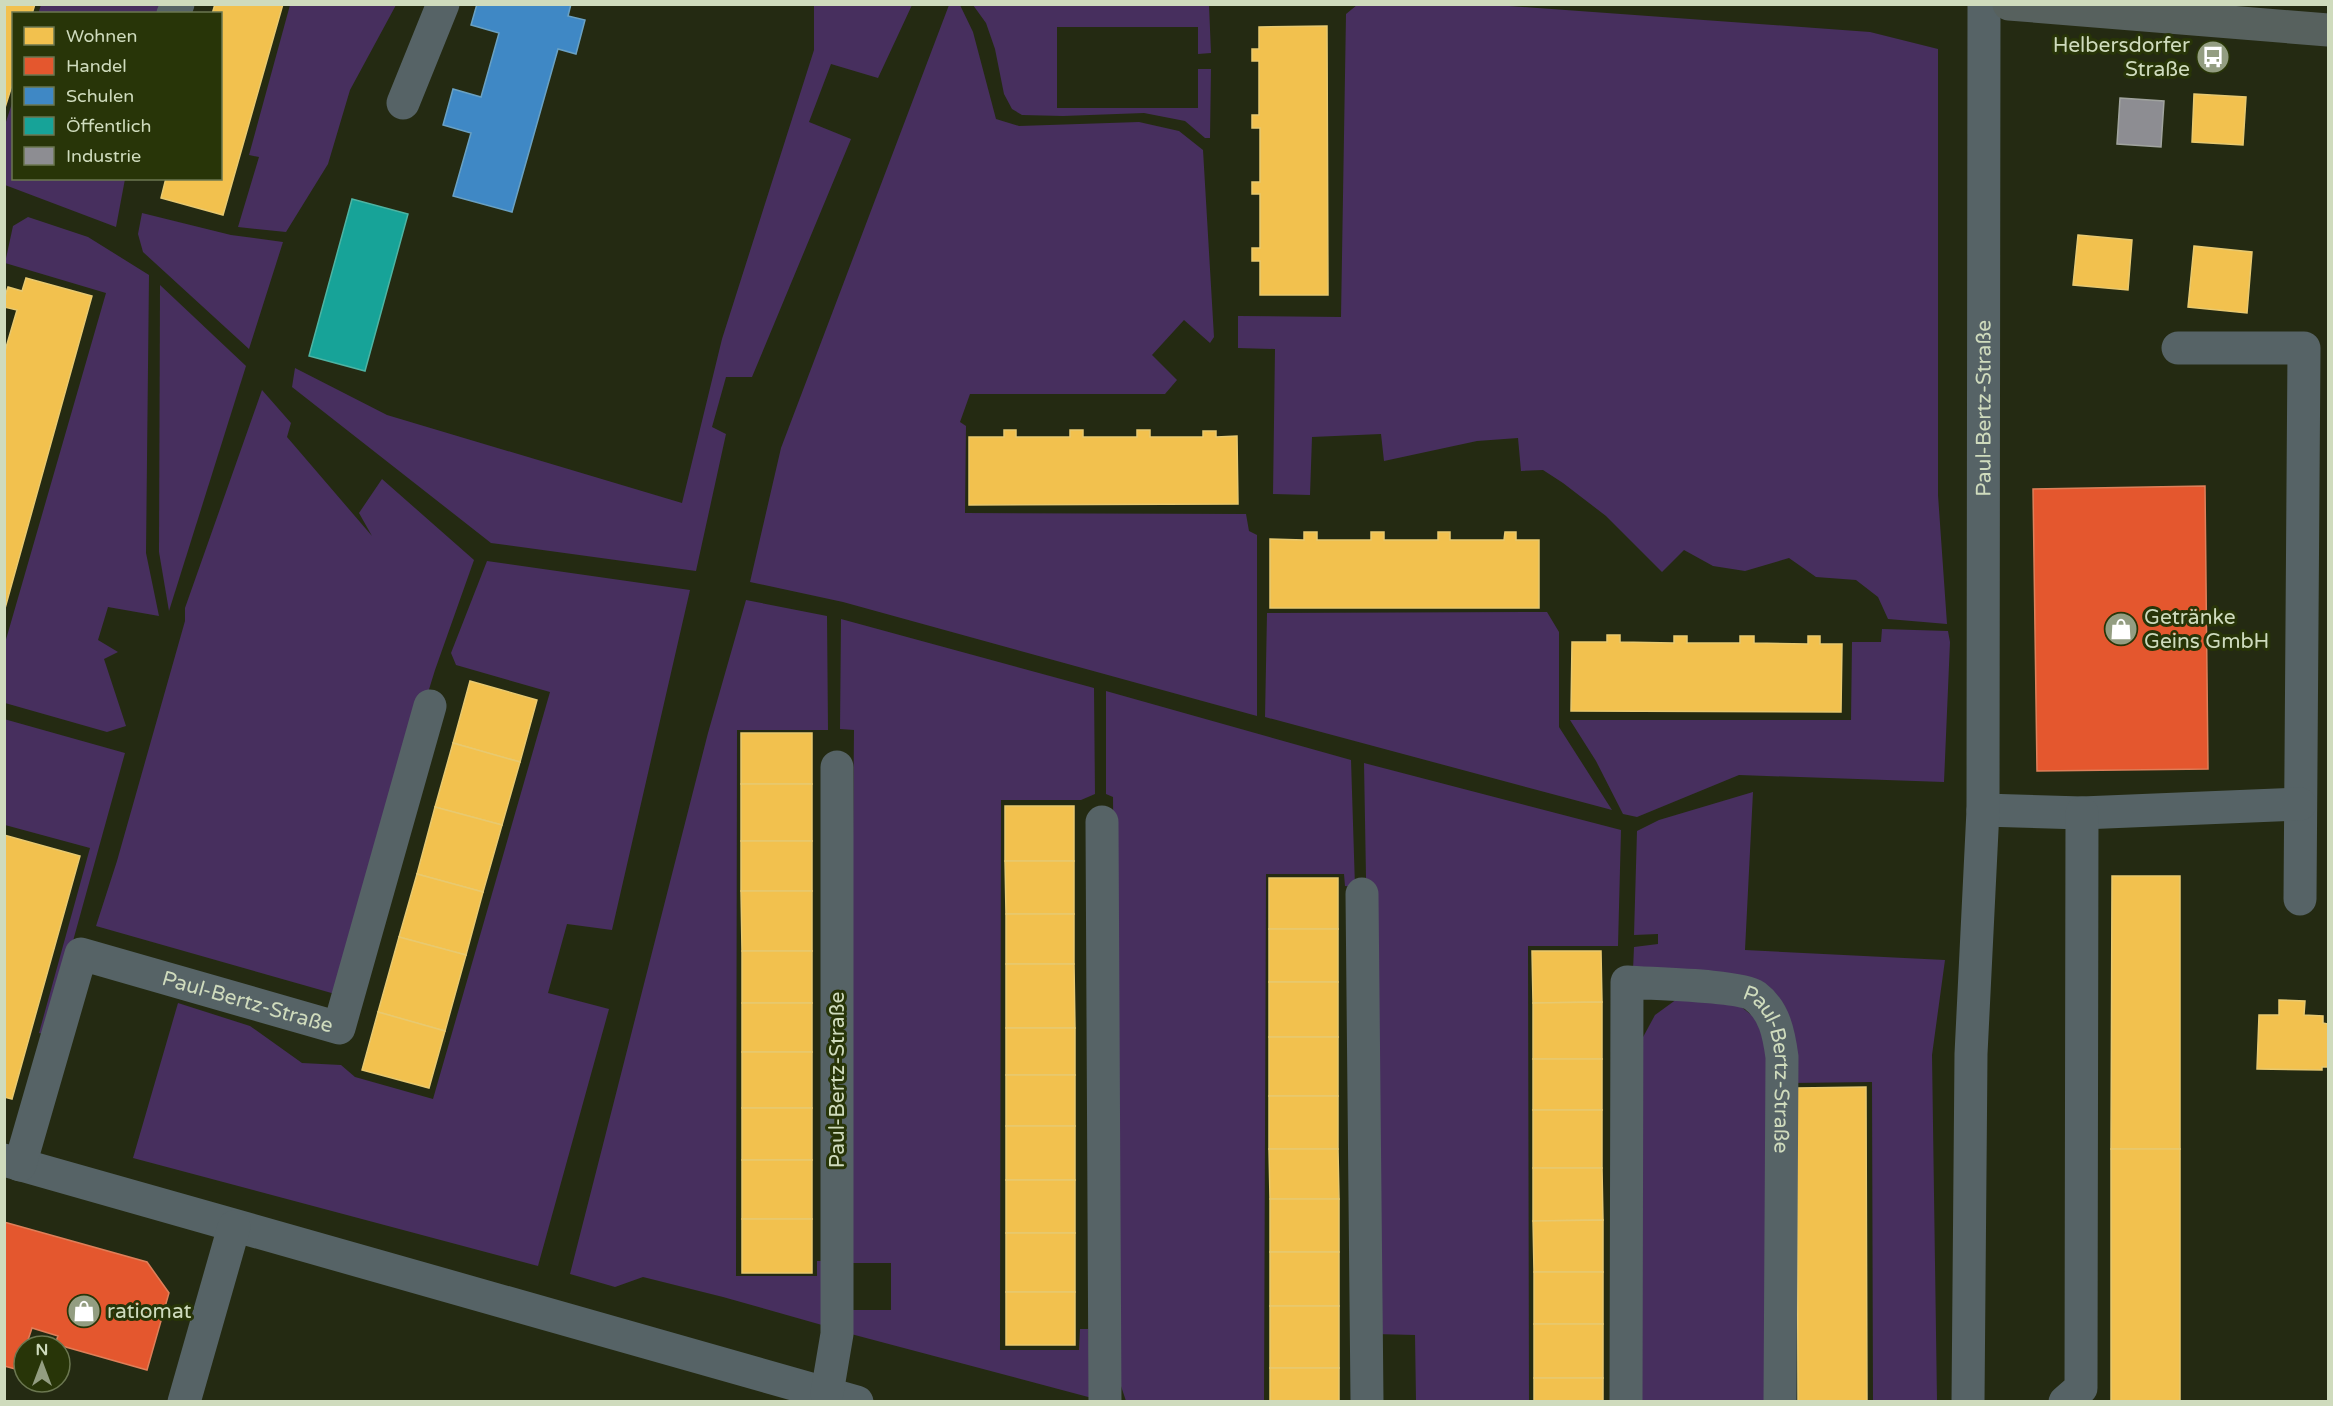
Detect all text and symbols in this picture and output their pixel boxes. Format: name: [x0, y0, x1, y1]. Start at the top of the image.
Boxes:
legend: [12, 12, 222, 180]
text: Wohnen: [66, 25, 137, 47]
place label: Helbersdorfer Straße: [2053, 33, 2190, 82]
bus stop icon: Helbersdorfer Straße: [2195, 39, 2231, 75]
text: Handel: [66, 55, 127, 77]
text: Schulen: [66, 85, 134, 107]
text: Öffentlich: [66, 115, 151, 137]
text: Industrie: [66, 145, 141, 167]
street label: Paul-Bertz-Straße: [1971, 320, 1997, 497]
place label: Getränke Geins GmbH: [2144, 605, 2269, 654]
shop icon: Getränke Geins GmbH: [2103, 611, 2139, 647]
street label: Paul-Bertz-Straße: [159, 966, 336, 1039]
street label: Paul-Bertz-Straße: [1740, 980, 1794, 1154]
street label: Paul-Bertz-Straße: [825, 992, 850, 1168]
shop icon: ratiomat: [66, 1293, 102, 1329]
place label: ratiomat: [107, 1299, 191, 1324]
north arrow: [12, 1334, 72, 1394]
text: N: [36, 1340, 48, 1360]

